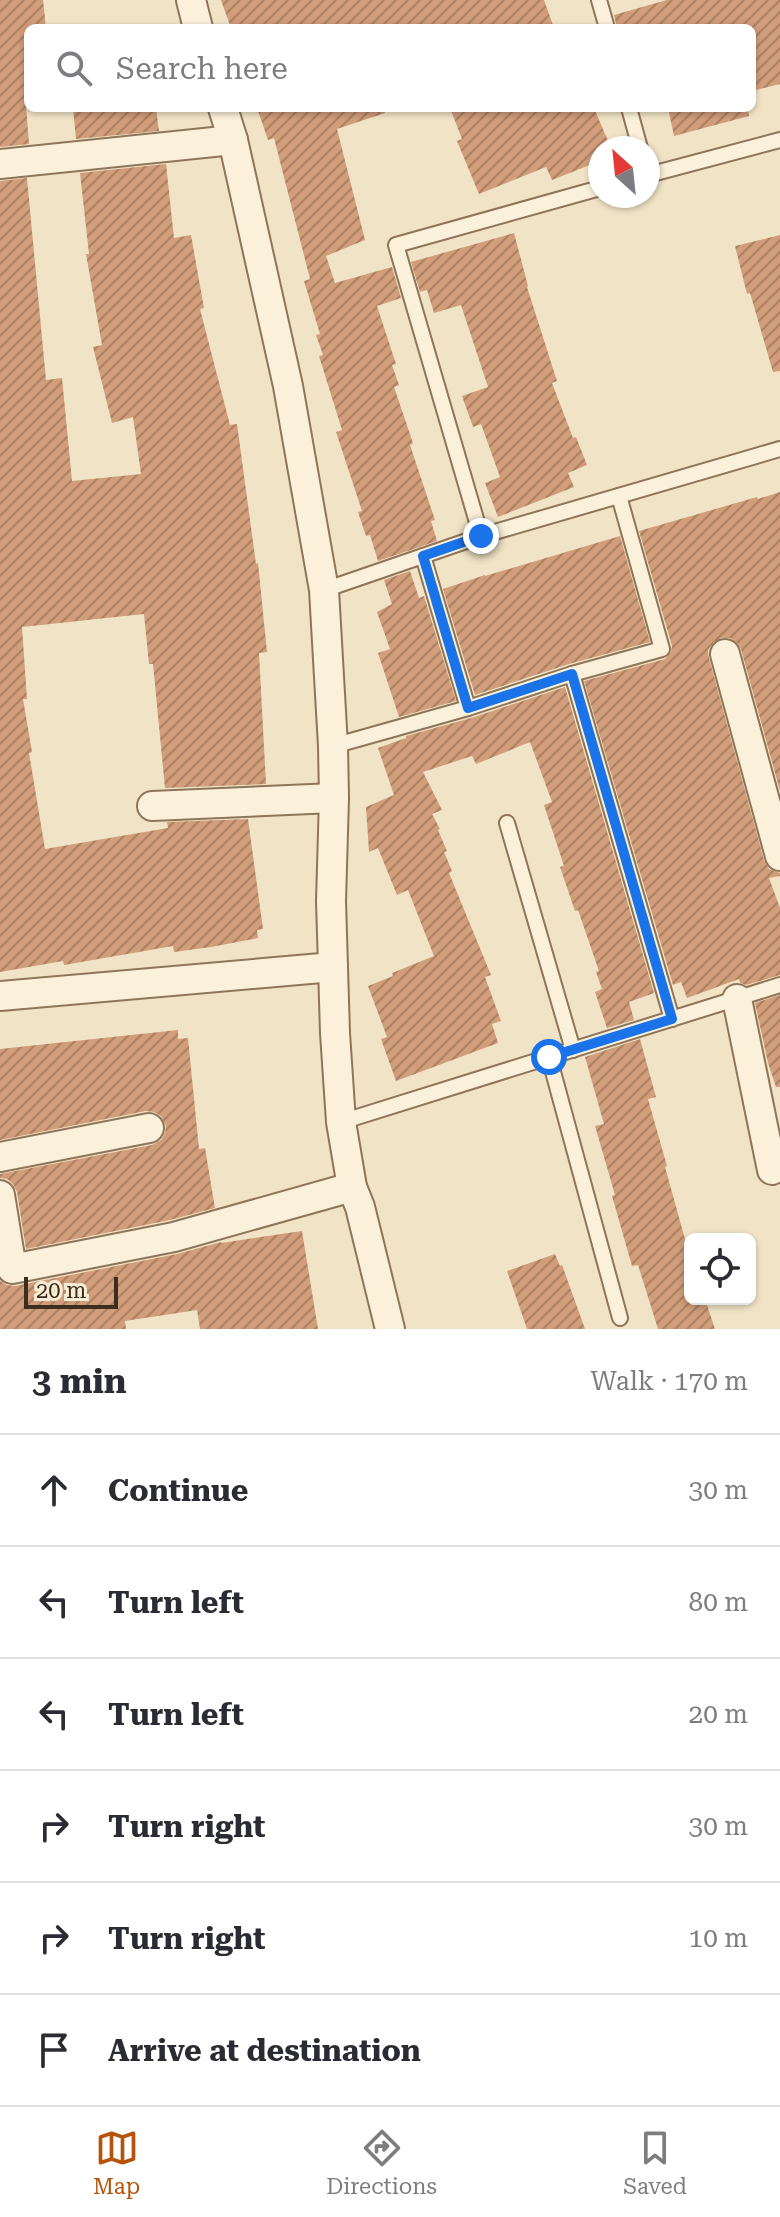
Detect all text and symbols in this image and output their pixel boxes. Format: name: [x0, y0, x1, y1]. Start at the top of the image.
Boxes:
search box: [24, 24, 756, 112]
icon: search: [52, 46, 96, 90]
text: Search here: [116, 51, 288, 86]
north arrow: [588, 136, 660, 208]
route end: [463, 518, 499, 554]
route start: [531, 1039, 567, 1075]
map controls: [684, 1233, 756, 1305]
button: locate: [684, 1233, 756, 1305]
scale bar: [24, 1273, 118, 1309]
text: 20 m: [36, 1278, 86, 1303]
text: 3 min: [32, 1361, 127, 1401]
text: Walk · 170 m: [590, 1366, 748, 1396]
icon: ahead: [32, 1468, 76, 1512]
text: Continue: [108, 1473, 248, 1508]
text: 30 m: [689, 1475, 748, 1505]
icon: left: [32, 1580, 76, 1624]
text: Turn left: [108, 1585, 244, 1620]
text: 80 m: [689, 1587, 748, 1617]
icon: left: [32, 1692, 76, 1736]
text: Turn left: [108, 1697, 244, 1732]
text: 20 m: [689, 1699, 748, 1729]
icon: right: [32, 1804, 76, 1848]
text: Turn right: [108, 1809, 265, 1844]
text: 30 m: [689, 1811, 748, 1841]
icon: right: [32, 1916, 76, 1960]
text: Turn right: [108, 1921, 265, 1956]
text: 10 m: [689, 1923, 748, 1953]
icon: arrive: [32, 2028, 76, 2072]
text: Arrive at destination: [108, 2033, 421, 2068]
tab: Map: [93, 2126, 140, 2199]
tab: Directions: [326, 2126, 437, 2199]
tab: Saved: [623, 2126, 687, 2199]

